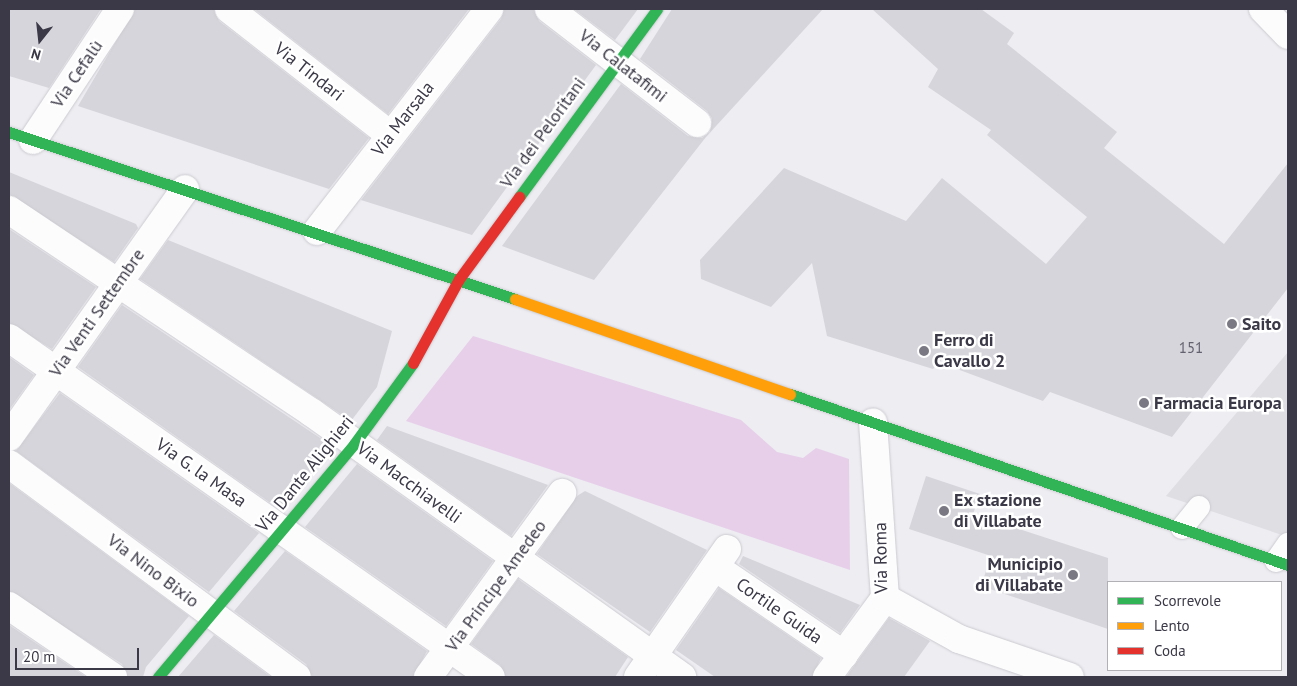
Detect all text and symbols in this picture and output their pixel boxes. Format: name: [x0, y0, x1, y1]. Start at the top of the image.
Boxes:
north arrow: [15, 15, 65, 65]
street label: Via Calatafimi: [575, 25, 671, 107]
street label: Via Cefalù: [46, 36, 108, 112]
street label: Via Tindari: [270, 38, 348, 106]
text: N: [29, 45, 43, 64]
street label: Via dei Peloritani: [496, 74, 590, 192]
street label: Via Marsala: [367, 77, 439, 161]
street label: Via Venti Settembre: [45, 244, 149, 382]
place label: Saito: [1242, 313, 1281, 335]
marker: Saito: [1226, 318, 1238, 330]
place label: Ferro di Cavallo 2: [934, 330, 1005, 372]
house number: 151: [1179, 339, 1203, 357]
marker: Ferro di Cavallo 2: [918, 345, 930, 357]
place label: Farmacia Europa: [1154, 392, 1282, 414]
marker: Farmacia Europa: [1138, 397, 1150, 409]
street label: Via Dante Alighieri: [251, 411, 359, 537]
street label: Via G. la Masa: [151, 433, 251, 513]
street label: Via Macchiavelli: [352, 438, 466, 528]
place label: Ex stazione di Villabate: [954, 490, 1042, 532]
marker: Ex stazione di Villabate: [938, 505, 950, 517]
street label: Via Principe Amedeo: [441, 516, 551, 656]
street label: Via Roma: [870, 522, 892, 594]
street label: Via Nino Bixio: [103, 530, 203, 612]
place label: Municipio di Villabate: [975, 554, 1063, 596]
marker: Municipio di Villabate: [1067, 569, 1079, 581]
street label: Cortile Guida: [732, 573, 826, 649]
legend: [1107, 581, 1282, 671]
text: Scorrevole: [1154, 591, 1221, 610]
text: Lento: [1154, 616, 1190, 635]
scale bar: [18, 638, 141, 670]
text: Coda: [1154, 641, 1186, 660]
text: 20 m: [23, 647, 56, 666]

